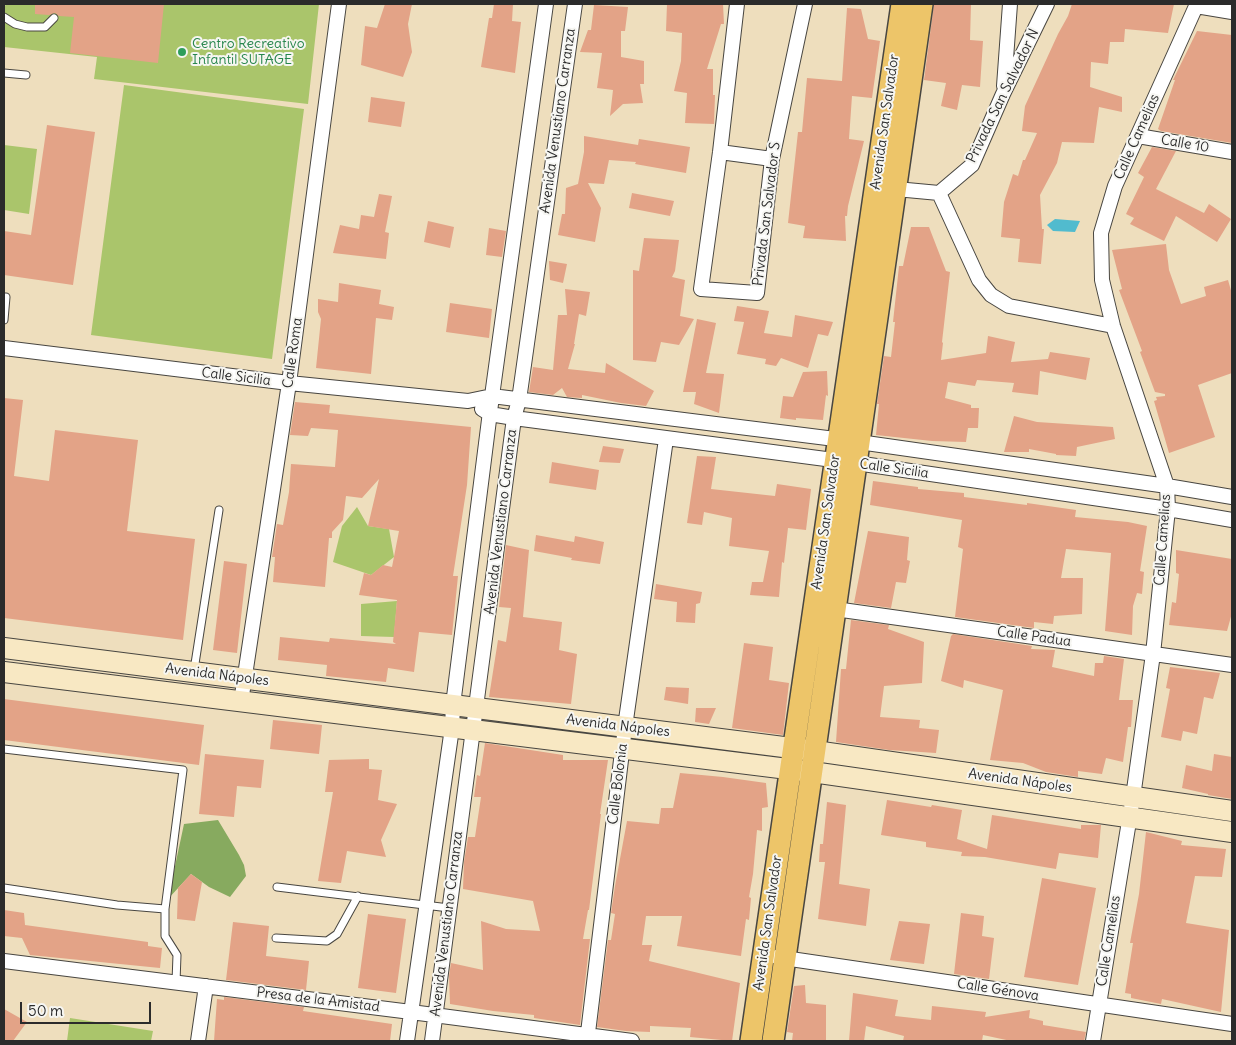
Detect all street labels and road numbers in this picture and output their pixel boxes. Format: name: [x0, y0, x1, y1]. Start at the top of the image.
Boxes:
street label: Privada San Salvador N: [963, 26, 1043, 166]
street label: Avenida Venustiano Carranza: [537, 27, 579, 215]
street label: Avenida San Salvador: [867, 53, 903, 191]
street label: Calle Camelias: [1111, 92, 1163, 182]
street label: Calle 10: [1159, 131, 1211, 157]
street label: Privada San Salvador S: [750, 141, 784, 287]
street label: Calle Roma: [280, 317, 306, 389]
street label: Calle Sicilia: [200, 364, 272, 390]
street label: Avenida Venustiano Carranza: [481, 428, 521, 616]
street label: Avenida San Salvador: [808, 453, 844, 591]
street label: Calle Sicilia: [858, 456, 930, 482]
street label: Calle Camelias: [1151, 494, 1175, 586]
street label: Calle Padua: [996, 623, 1072, 651]
street label: Avenida Nápoles: [164, 660, 270, 690]
street label: Avenida Nápoles: [565, 711, 671, 741]
street label: Calle Bolonia: [605, 743, 631, 825]
street label: Avenida Nápoles: [967, 765, 1073, 797]
street label: Avenida Venustiano Carranza: [427, 830, 467, 1018]
street label: Avenida San Salvador: [750, 854, 786, 992]
street label: Calle Camelias: [1094, 894, 1124, 988]
street label: Calle Génova: [956, 975, 1040, 1005]
street label: Presa de la Amistad: [255, 984, 381, 1016]

